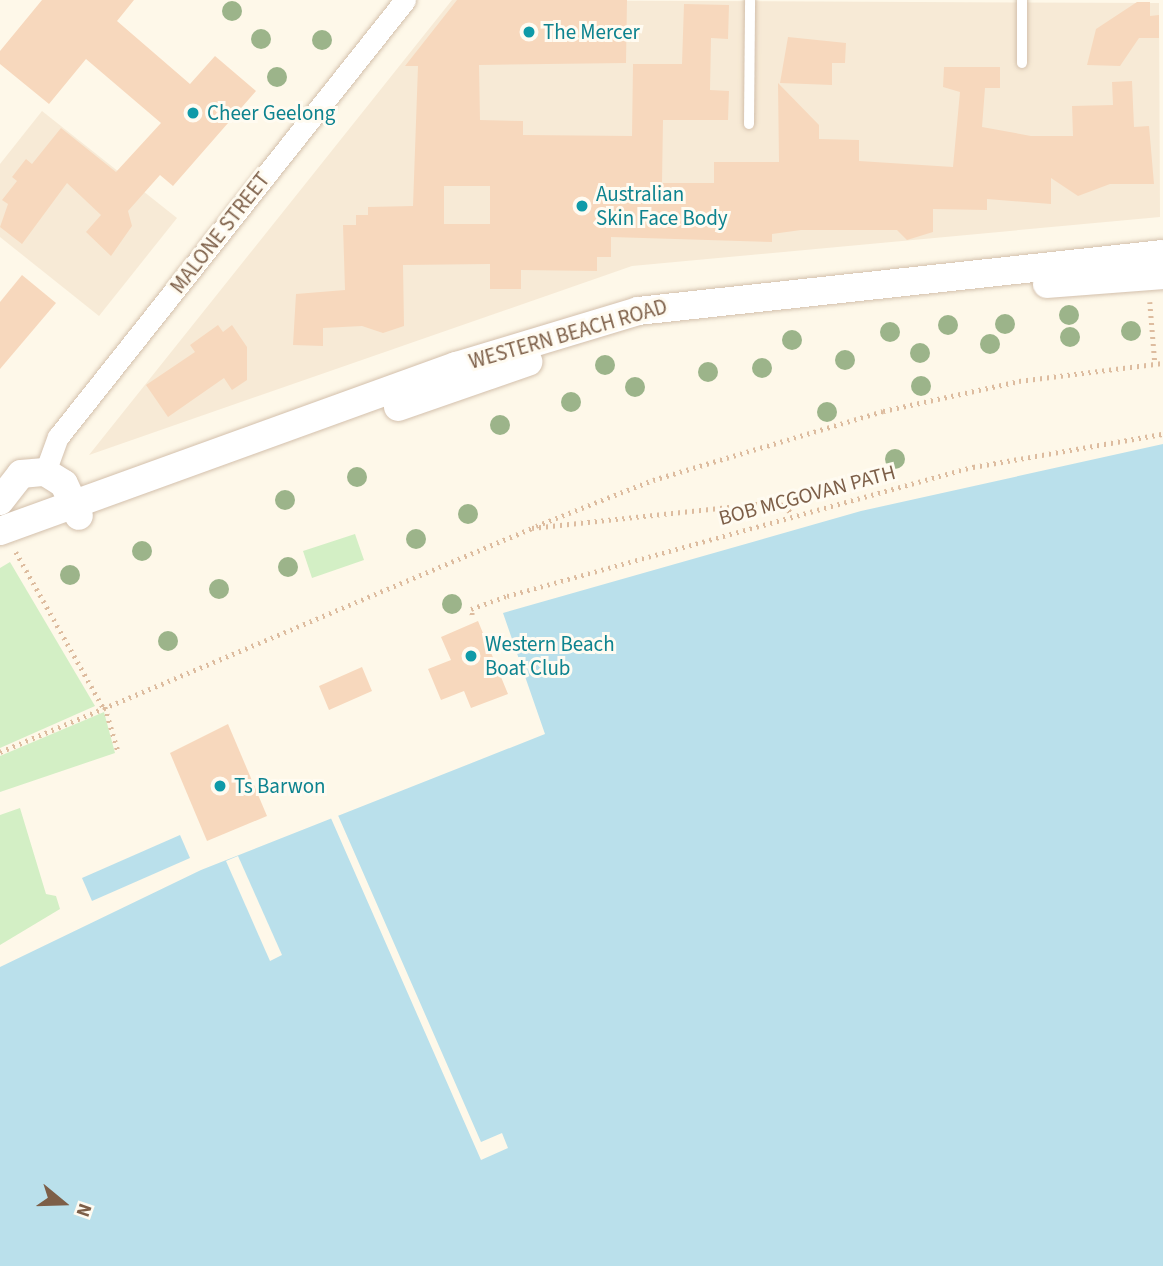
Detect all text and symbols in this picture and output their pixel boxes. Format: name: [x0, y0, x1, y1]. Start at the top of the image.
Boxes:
place label: The Mercer: [543, 19, 640, 45]
marker: The Mercer: [521, 24, 537, 40]
place label: Cheer Geelong: [207, 100, 335, 126]
marker: Cheer Geelong: [185, 105, 201, 121]
street label: MALONE STREET: [165, 168, 275, 298]
place label: Australian Skin Face Body: [596, 181, 728, 231]
marker: Australian Skin Face Body: [574, 198, 590, 214]
street label: WESTERN BEACH ROAD: [466, 294, 670, 374]
street label: BOB MCGOVAN PATH: [716, 459, 898, 531]
place label: Western Beach Boat Club: [485, 631, 615, 681]
marker: Western Beach Boat Club: [463, 648, 479, 664]
place label: Ts Barwon: [234, 773, 326, 799]
marker: Ts Barwon: [212, 778, 228, 794]
north arrow: [28, 1168, 98, 1238]
text: N: [69, 1200, 98, 1220]

